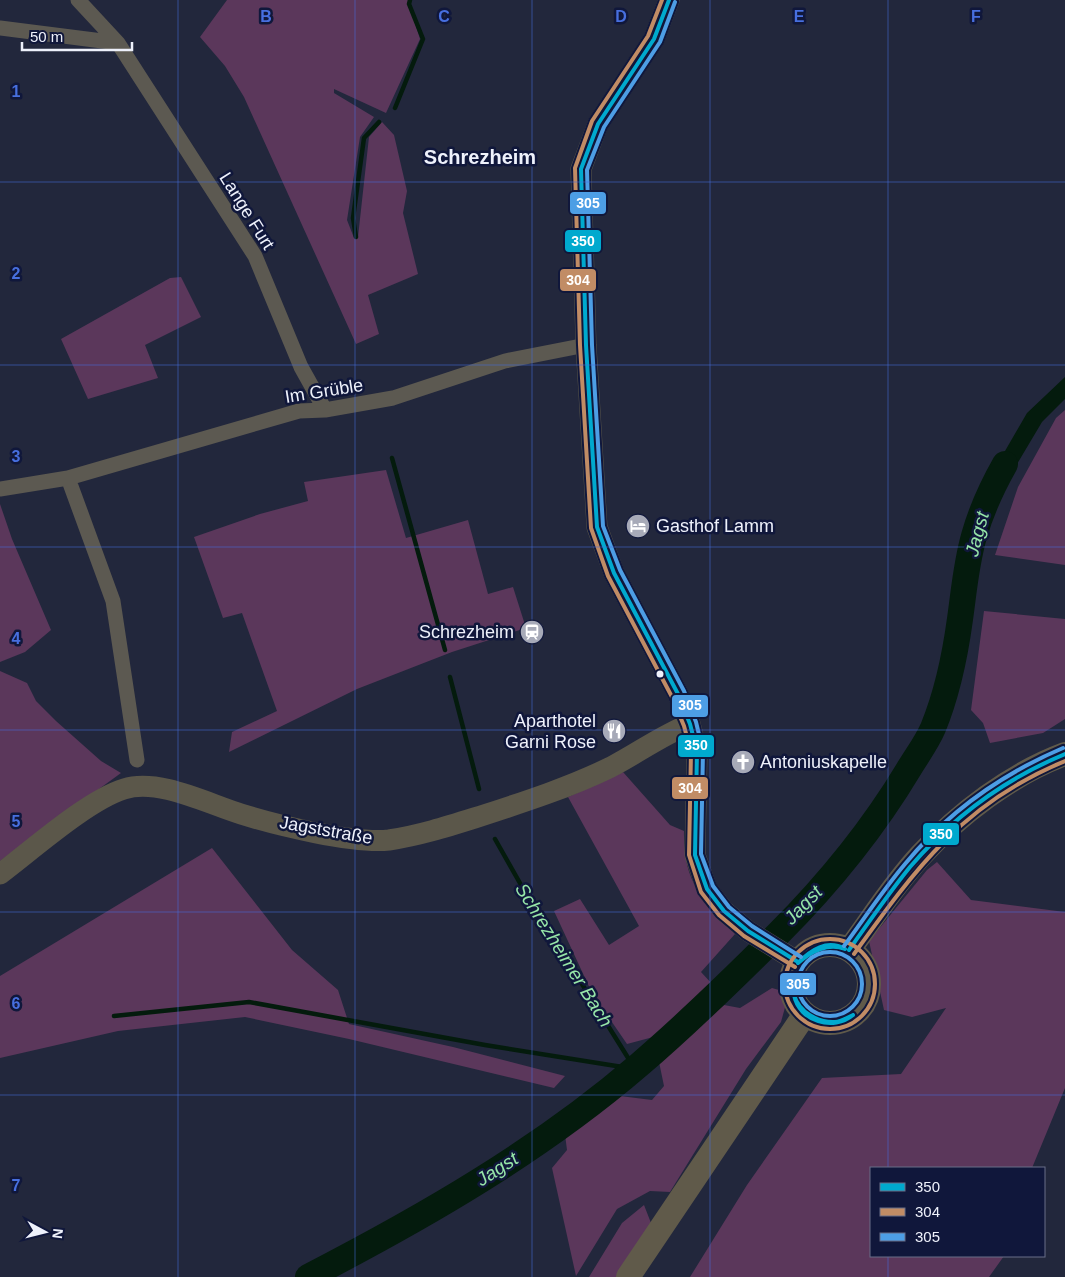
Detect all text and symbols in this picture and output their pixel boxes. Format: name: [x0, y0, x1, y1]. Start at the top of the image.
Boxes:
text: B: [260, 8, 272, 25]
text: C: [438, 8, 450, 25]
text: D: [615, 8, 627, 25]
text: E: [794, 8, 805, 25]
text: F: [971, 8, 981, 25]
scale bar: [22, 20, 132, 52]
text: 50 m: [30, 28, 63, 45]
text: 1: [12, 83, 21, 100]
district label: Schrezheim: [424, 146, 536, 168]
street label: Lange Furt: [215, 169, 279, 253]
line badge: 305: [569, 191, 607, 215]
text: 305: [576, 195, 600, 211]
line badge: 350: [564, 229, 602, 253]
text: 350: [571, 233, 595, 249]
text: 2: [12, 265, 21, 282]
line badge: 304: [559, 268, 597, 292]
text: 304: [566, 272, 590, 288]
street label: Im Grüble: [283, 375, 365, 407]
text: 3: [12, 448, 21, 465]
water label: Jagst: [961, 509, 993, 560]
hotel icon: Gasthof Lamm: [625, 513, 651, 539]
place label: Gasthof Lamm: [656, 516, 774, 536]
station icon: Schrezheim: [519, 619, 545, 645]
place label: Schrezheim: [419, 622, 514, 642]
text: 4: [12, 630, 21, 647]
unlabelled marker: [655, 669, 665, 679]
line badge: 305: [671, 694, 709, 718]
text: 305: [678, 697, 702, 713]
place label: Aparthotel Garni Rose: [505, 711, 596, 752]
restaurant icon: Aparthotel Garni Rose: [601, 718, 627, 744]
line badge: 350: [677, 734, 715, 758]
text: 350: [684, 737, 708, 753]
church icon: Antoniuskapelle: [730, 749, 756, 775]
place label: Antoniuskapelle: [760, 752, 887, 772]
line badge: 304: [671, 776, 709, 800]
text: 304: [678, 780, 702, 796]
street label: Jagststraße: [278, 812, 374, 848]
text: 5: [12, 813, 21, 830]
line badge: 350: [922, 822, 960, 846]
text: 350: [929, 826, 953, 842]
water label: Schrezheimer Bach: [511, 879, 617, 1031]
water label: Jagst: [779, 881, 827, 929]
line badge: 305: [779, 972, 817, 996]
text: 305: [786, 976, 810, 992]
text: 6: [12, 995, 21, 1012]
water label: Jagst: [471, 1147, 522, 1191]
legend: [870, 1167, 1045, 1257]
text: 7: [12, 1177, 21, 1194]
text: 350: [915, 1178, 940, 1195]
text: 304: [915, 1203, 940, 1220]
north arrow: [20, 1207, 70, 1257]
text: N: [49, 1228, 66, 1240]
text: 305: [915, 1228, 940, 1245]

